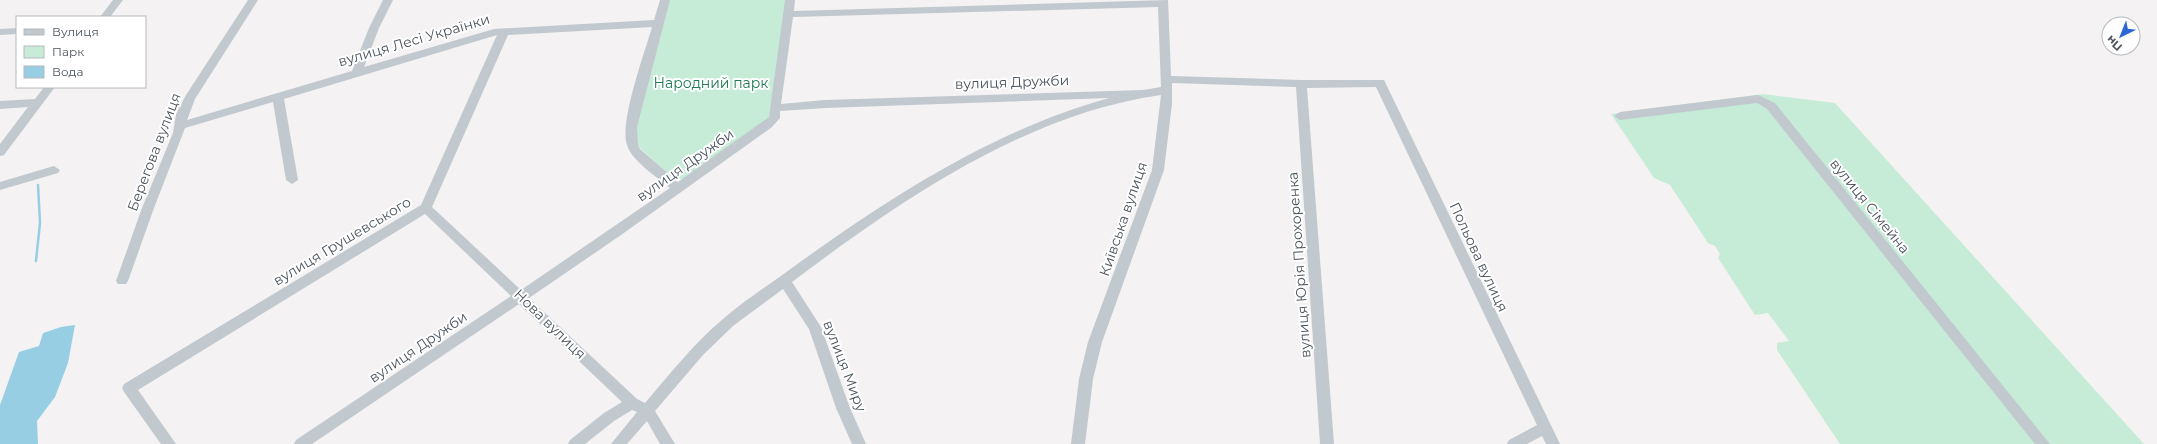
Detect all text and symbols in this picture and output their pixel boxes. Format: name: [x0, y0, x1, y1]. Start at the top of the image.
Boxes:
street label: вулиця Лесі Українки: [336, 10, 492, 70]
legend: [16, 16, 146, 88]
north arrow: [2101, 16, 2141, 56]
text: Вулиця: [52, 24, 99, 39]
text: Пн: [2103, 33, 2125, 54]
text: Парк: [52, 44, 84, 59]
text: Вода: [52, 64, 83, 79]
street label: вулиця Дружби: [954, 71, 1070, 93]
park label: Народний парк: [654, 74, 768, 92]
street label: Берегова вулиця: [123, 90, 185, 214]
street label: вулиця Дружби: [633, 125, 737, 205]
street label: вулиця Сімейна: [1826, 155, 1914, 257]
street label: Київська вулиця: [1095, 159, 1151, 279]
street label: вулиця Юрія Прохоренка: [1284, 171, 1314, 359]
street label: вулиця Грушевського: [270, 193, 414, 289]
street label: Польова вулиця: [1446, 199, 1512, 315]
street label: Нова вулиця: [510, 285, 590, 363]
street label: вулиця Дружби: [365, 307, 471, 387]
street label: вулиця Миру: [819, 318, 871, 414]

